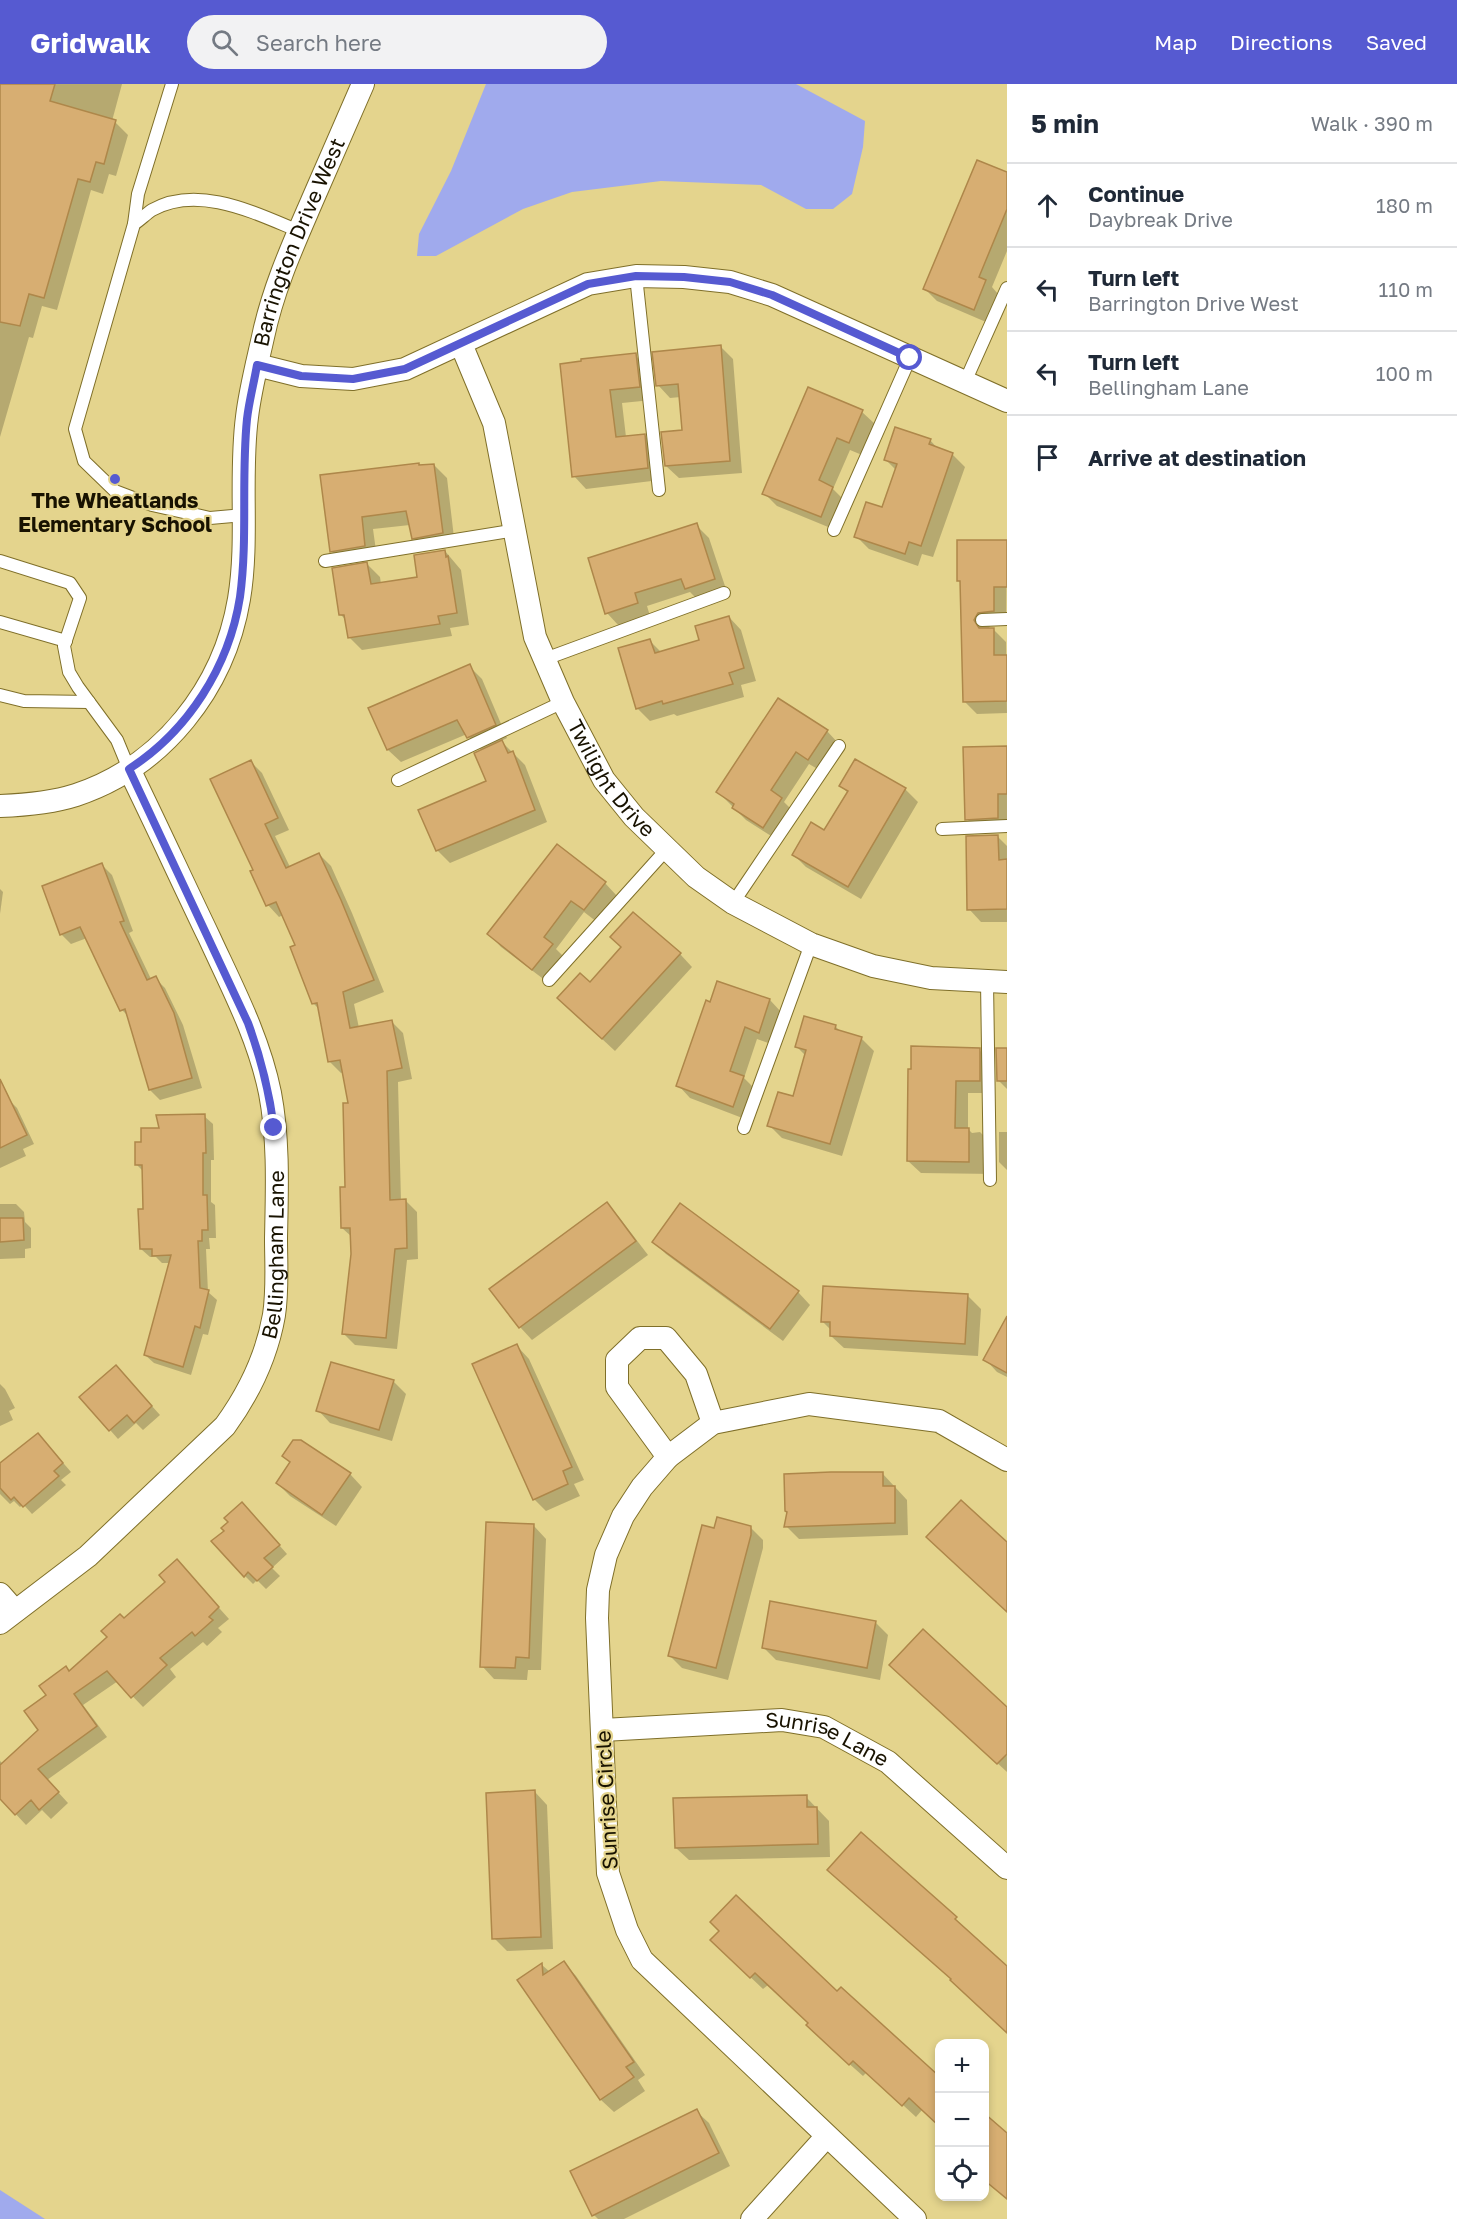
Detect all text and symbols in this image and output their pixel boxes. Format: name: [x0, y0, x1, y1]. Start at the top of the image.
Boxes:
search box: [187, 15, 607, 69]
text: Gridwalk: [30, 26, 151, 59]
icon: search: [208, 26, 241, 59]
text: Search here: [256, 29, 382, 56]
text: Map: [1154, 29, 1197, 55]
text: Directions: [1230, 29, 1333, 55]
text: Saved: [1366, 29, 1427, 55]
text: 5 min: [1031, 108, 1099, 139]
text: Walk · 390 m: [1311, 111, 1433, 135]
street label: Barrington Drive West: [247, 134, 350, 349]
text: Continue: [1088, 180, 1184, 207]
icon: ahead: [1031, 189, 1064, 222]
text: 180 m: [1376, 193, 1433, 217]
text: Daybreak Drive: [1088, 207, 1233, 231]
text: Turn left: [1088, 264, 1179, 291]
icon: left: [1031, 273, 1064, 306]
text: 110 m: [1379, 277, 1433, 301]
text: Barrington Drive West: [1088, 291, 1299, 315]
route start: [896, 344, 922, 370]
text: Turn left: [1088, 348, 1179, 375]
icon: left: [1031, 357, 1064, 390]
text: 100 m: [1376, 361, 1433, 385]
text: Bellingham Lane: [1088, 375, 1249, 399]
icon: arrive: [1031, 441, 1064, 474]
text: Arrive at destination: [1088, 444, 1306, 471]
marker: The Wheatlands Elementary School: [108, 472, 122, 486]
place label: The Wheatlands Elementary School: [18, 487, 212, 537]
street label: Twilight Drive: [563, 715, 661, 842]
route end: [260, 1114, 286, 1140]
street label: Bellingham Lane: [255, 1170, 289, 1342]
street label: Sunrise Lane: [765, 1706, 893, 1772]
street label: Sunrise Circle: [589, 1730, 623, 1870]
map controls: [935, 2039, 989, 2201]
button: +: [935, 2039, 989, 2093]
button: −: [935, 2093, 989, 2147]
button: locate: [935, 2147, 989, 2201]

